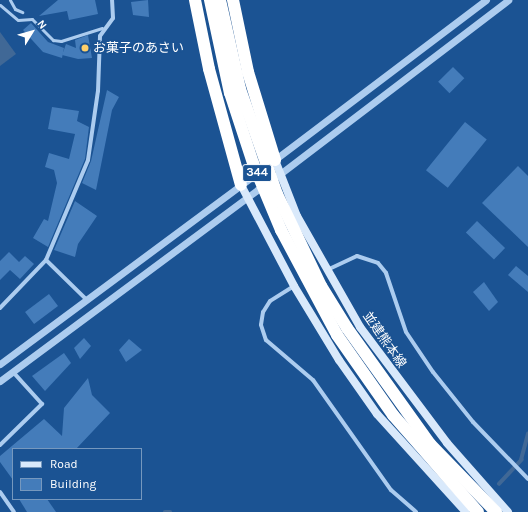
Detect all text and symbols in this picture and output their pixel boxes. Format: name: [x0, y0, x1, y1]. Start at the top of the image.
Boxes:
north arrow: [12, 12, 52, 52]
text: N: [34, 17, 50, 32]
place label: お菓子のあさい: [93, 40, 184, 56]
marker: お菓子のあさい: [80, 43, 90, 53]
road number: 344: [242, 163, 272, 183]
street label: 並建熊本線: [359, 309, 409, 371]
legend: [12, 448, 142, 500]
text: Road: [50, 457, 78, 471]
text: Building: [50, 477, 96, 491]

